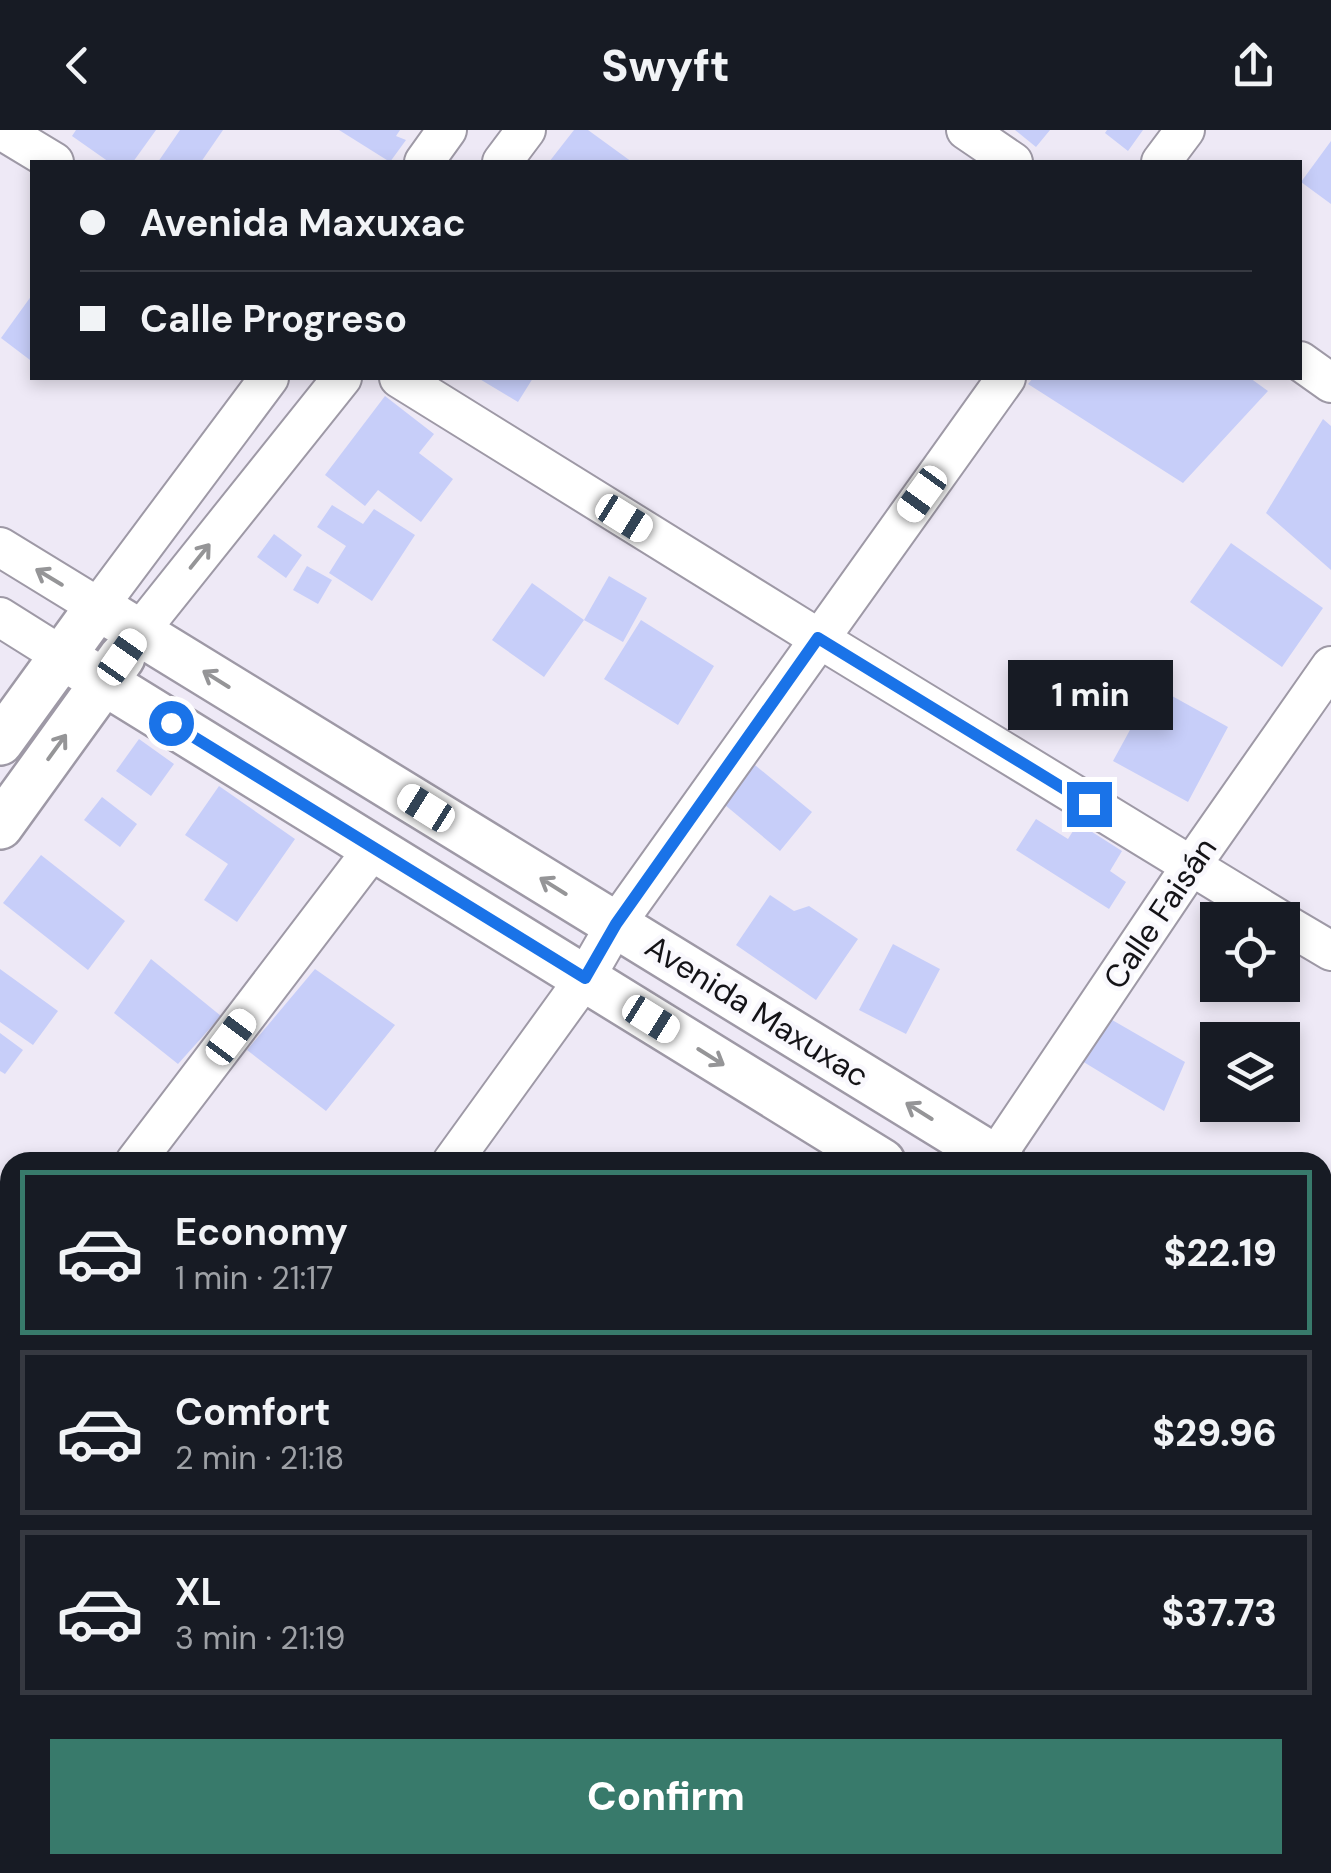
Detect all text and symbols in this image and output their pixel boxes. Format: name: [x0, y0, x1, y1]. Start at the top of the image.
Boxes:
text: Swyft: [601, 36, 730, 95]
icon: back: [50, 38, 105, 93]
icon: share: [1226, 38, 1281, 93]
text: Avenida Maxuxac: [140, 198, 466, 248]
text: Calle Progreso: [140, 294, 407, 344]
car: [892, 461, 952, 527]
car: [591, 489, 657, 547]
one-way arrow: [189, 543, 210, 570]
one-way arrow: [35, 567, 64, 587]
car: [93, 624, 151, 690]
callout: 1 min: [1006, 659, 1172, 729]
one-way arrow: [202, 669, 231, 690]
text: 1 min: [1051, 674, 1130, 716]
route start: [149, 701, 194, 746]
one-way arrow: [46, 733, 67, 761]
car: [393, 779, 459, 837]
route end: [1067, 782, 1112, 827]
street label: Calle Faisán: [1094, 829, 1226, 997]
one-way arrow: [539, 876, 568, 896]
map controls: [1200, 902, 1300, 1122]
button: locate: [1200, 902, 1300, 1002]
street label: Avenida Maxuxac: [637, 925, 877, 1097]
car: [618, 990, 684, 1048]
car: [201, 1004, 261, 1070]
button: layers: [1200, 1022, 1300, 1122]
one-way arrow: [696, 1046, 725, 1067]
one-way arrow: [905, 1101, 934, 1122]
text: Economy: [175, 1207, 348, 1257]
icon: car: [55, 1208, 145, 1298]
text: $22.19: [1163, 1228, 1277, 1278]
text: 1 min · 21:17: [175, 1257, 333, 1299]
text: Comfort: [175, 1387, 331, 1437]
icon: car: [55, 1388, 145, 1478]
text: $29.96: [1152, 1408, 1277, 1458]
text: 2 min · 21:18: [175, 1437, 344, 1479]
text: XL: [175, 1567, 222, 1617]
icon: car: [55, 1568, 145, 1658]
text: $37.73: [1161, 1588, 1277, 1638]
text: 3 min · 21:19: [175, 1617, 345, 1659]
button: Confirm: [50, 1739, 1282, 1854]

